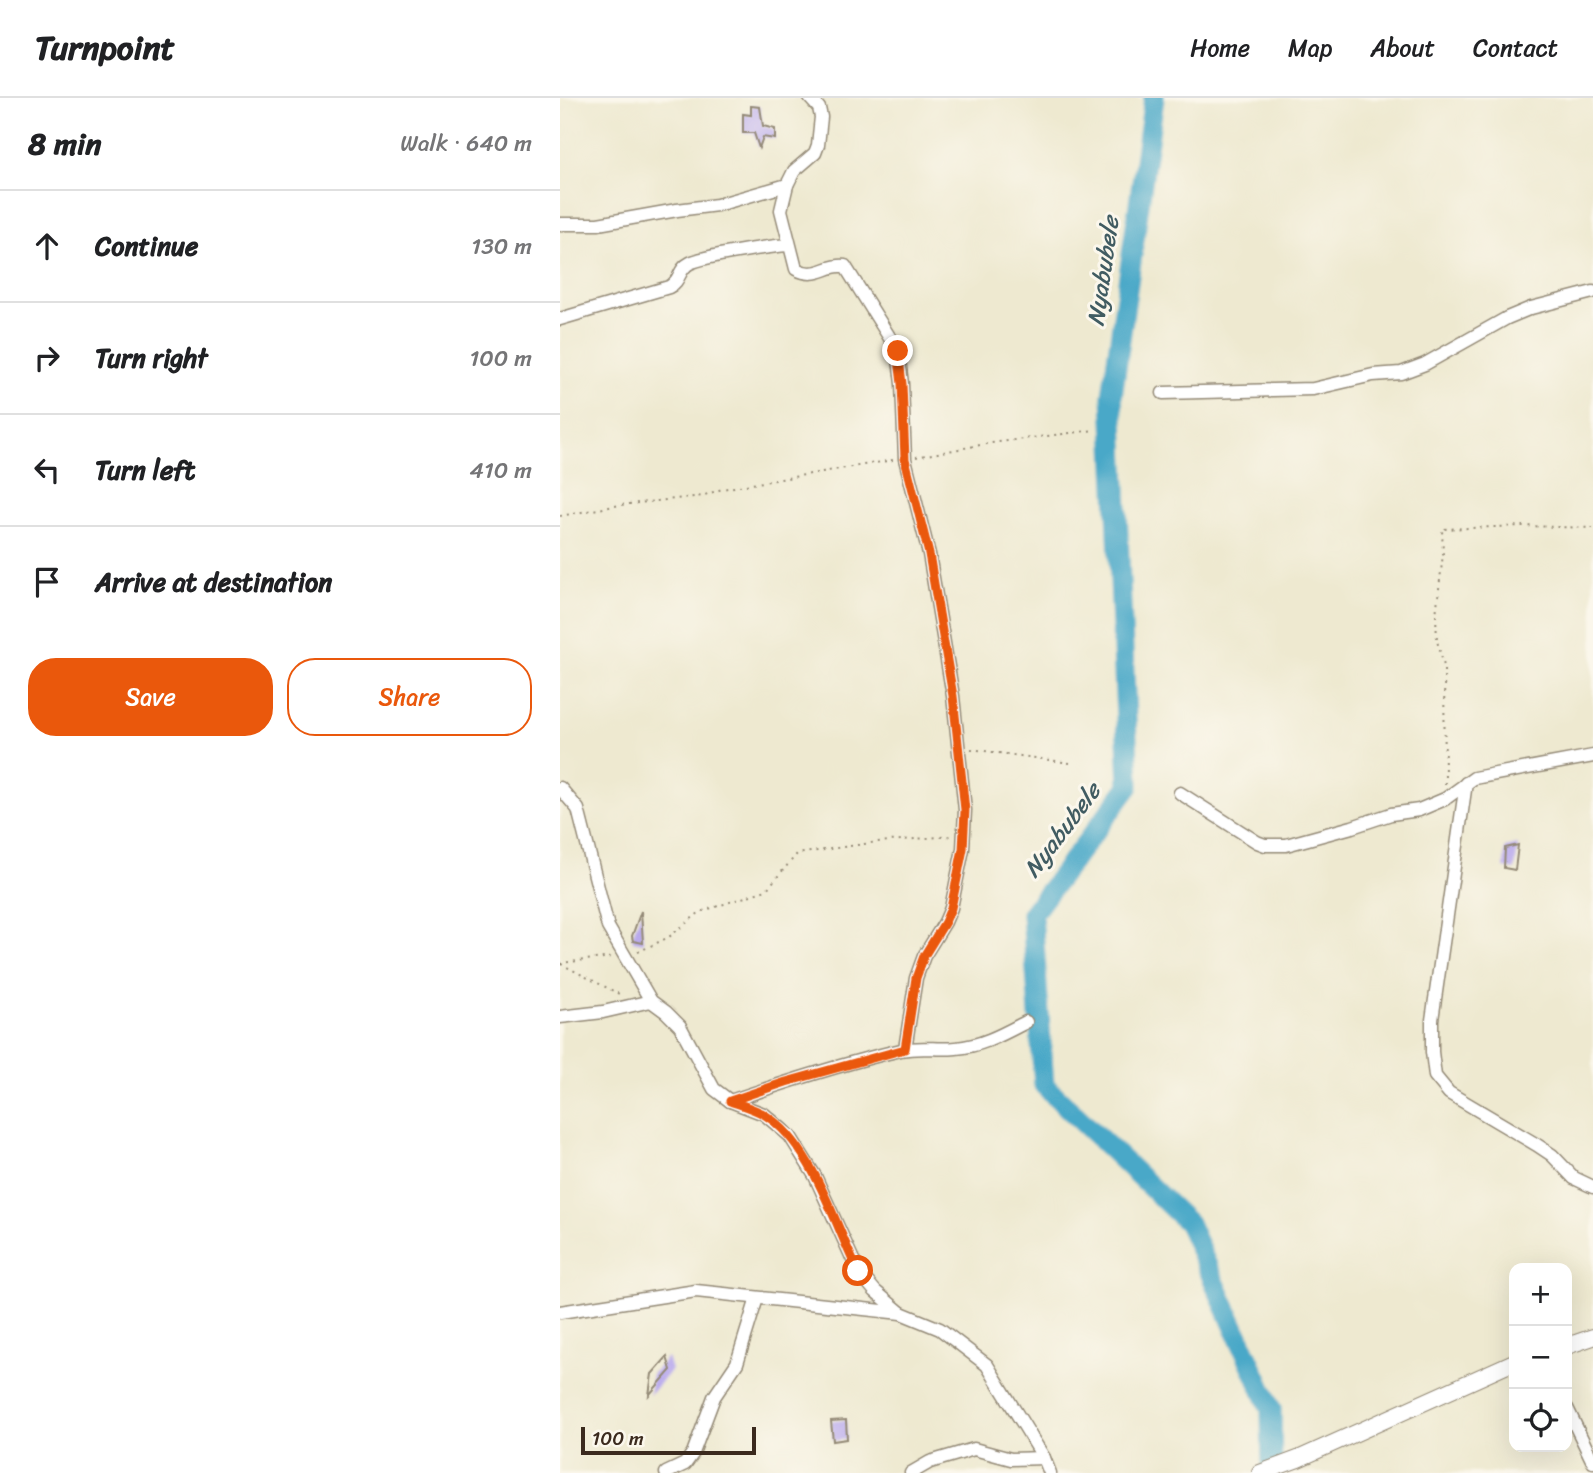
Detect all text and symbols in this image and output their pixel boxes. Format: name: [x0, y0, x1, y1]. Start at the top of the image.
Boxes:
text: Turnpoint: [35, 19, 175, 77]
text: Home: [1190, 27, 1250, 69]
text: Map: [1288, 27, 1332, 69]
text: About: [1370, 27, 1435, 69]
text: Contact: [1473, 27, 1558, 69]
text: 8 min: [28, 117, 101, 171]
text: Walk · 640 m: [400, 123, 532, 164]
water label: Nyabubele: [1075, 211, 1132, 329]
text: Continue: [95, 223, 198, 269]
text: 130 m: [471, 226, 532, 267]
icon: ahead: [28, 227, 66, 265]
text: Turn right: [95, 335, 208, 381]
route end: [882, 335, 913, 366]
text: 100 m: [469, 338, 532, 379]
icon: right: [28, 339, 66, 377]
text: Turn left: [95, 447, 195, 493]
text: 410 m: [470, 450, 532, 491]
icon: left: [28, 451, 66, 489]
text: Arrive at destination: [95, 559, 332, 605]
icon: arrive: [28, 563, 66, 601]
button: Save: [28, 658, 273, 736]
button: Share: [287, 658, 532, 736]
water label: Nyabubele: [1012, 771, 1114, 887]
route start: [842, 1255, 873, 1286]
map controls: [1509, 1263, 1572, 1452]
button: +: [1509, 1263, 1572, 1326]
button: −: [1509, 1326, 1572, 1389]
button: locate: [1509, 1389, 1572, 1452]
text: 100 m: [592, 1422, 644, 1455]
scale bar: [581, 1424, 756, 1456]

